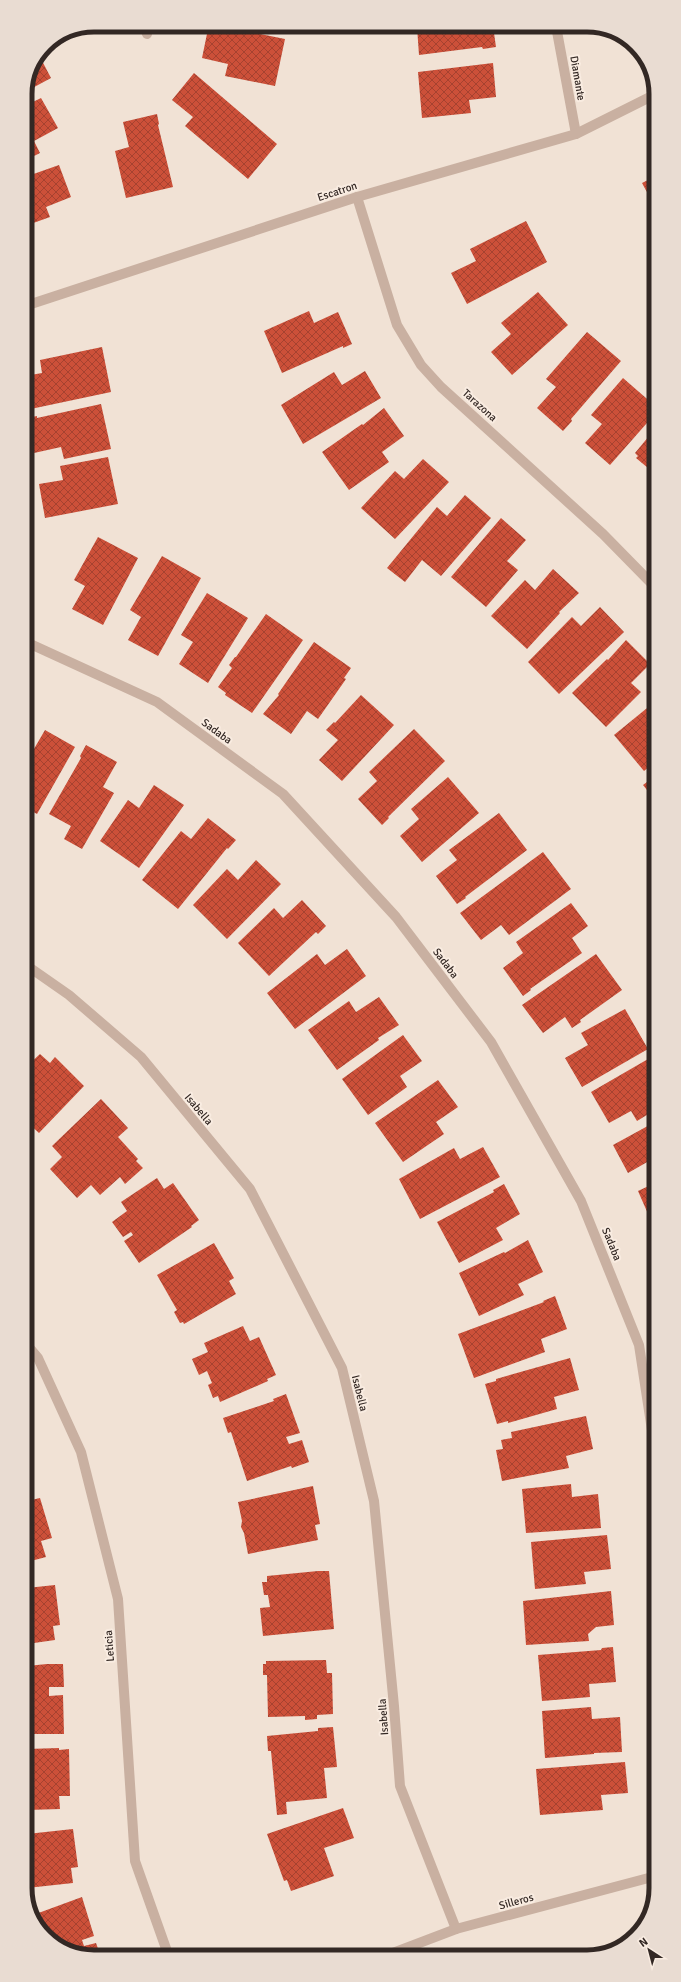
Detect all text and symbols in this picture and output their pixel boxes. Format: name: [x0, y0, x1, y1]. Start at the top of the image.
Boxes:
street label: Diamante: [567, 55, 588, 102]
street label: Escatron: [316, 179, 359, 204]
street label: Tarazona: [460, 387, 500, 424]
street label: Sadaba: [199, 716, 235, 747]
street label: Sadaba: [430, 946, 461, 981]
street label: Isabella: [182, 1091, 216, 1128]
street label: Sadaba: [599, 1226, 624, 1263]
street label: Isabella: [349, 1374, 370, 1413]
street label: Leticia: [102, 1629, 117, 1662]
street label: Isabella: [376, 1698, 391, 1736]
street label: Silleros: [497, 1891, 535, 1912]
north arrow: [629, 1930, 669, 1970]
text: N: [636, 1935, 650, 1950]

